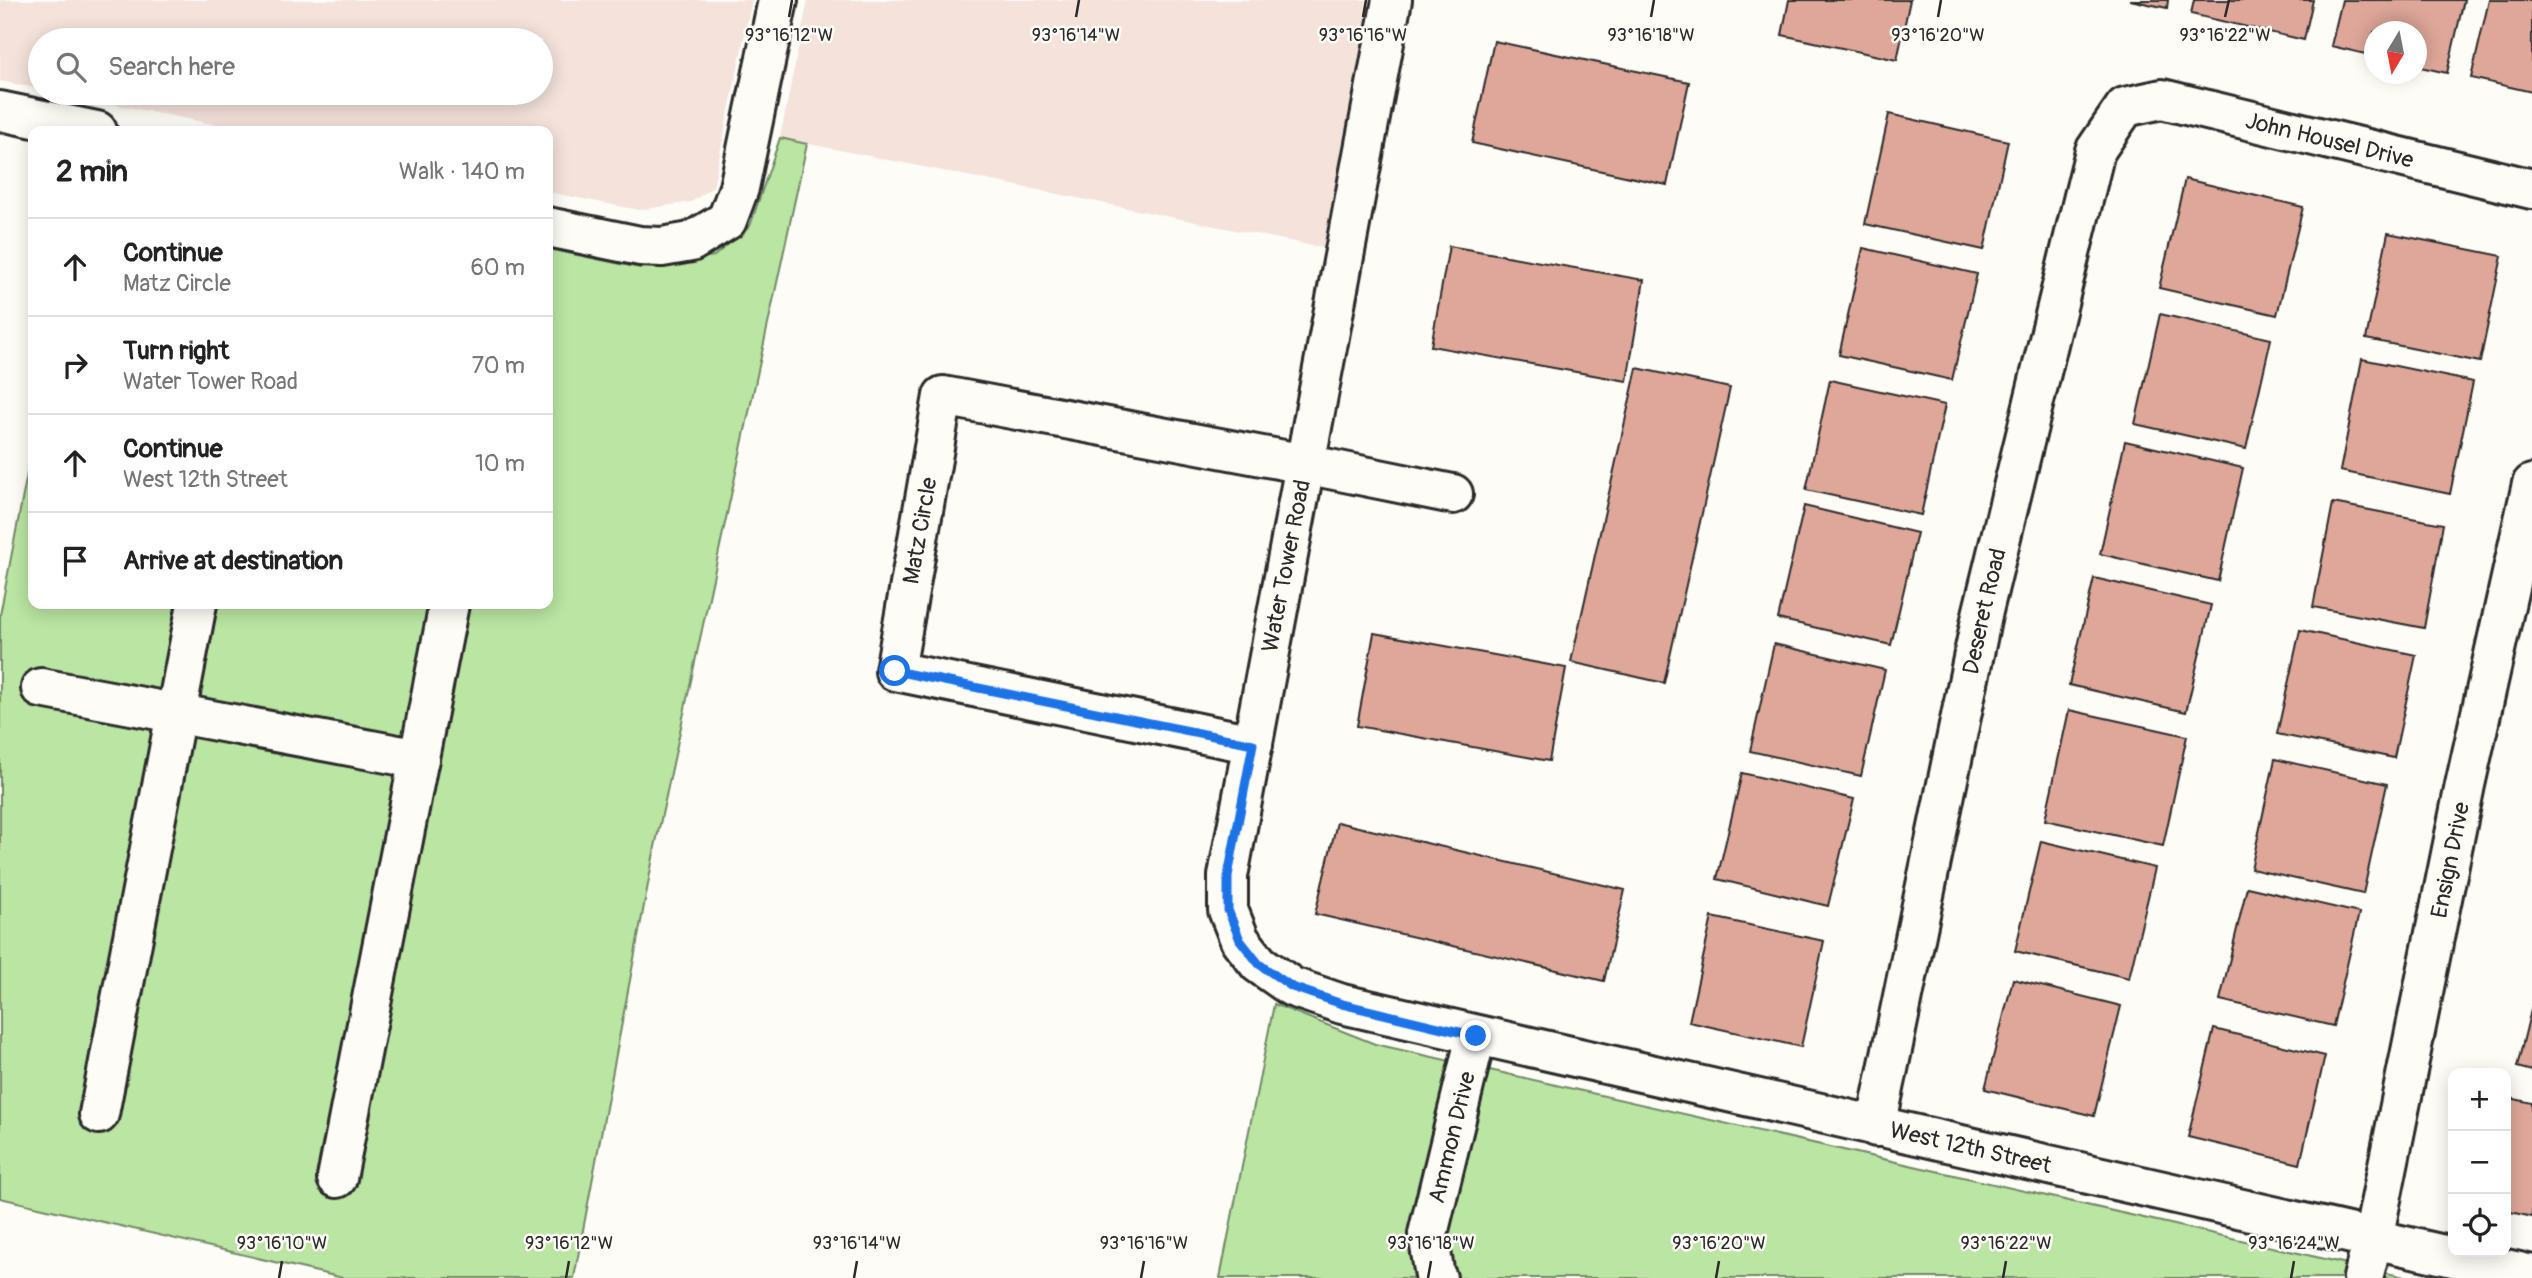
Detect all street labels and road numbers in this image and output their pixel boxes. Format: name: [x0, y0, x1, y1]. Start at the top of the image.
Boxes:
street label: John Housel Drive: [2243, 105, 2417, 174]
street label: Matz Circle: [896, 474, 943, 586]
street label: Water Tower Road: [1255, 477, 1317, 655]
street label: Deseret Road: [1956, 545, 2012, 677]
street label: Ensign Drive: [2424, 799, 2476, 921]
street label: Ammon Drive: [1422, 1068, 1482, 1206]
street label: West 12th Street: [1887, 1115, 2055, 1180]

